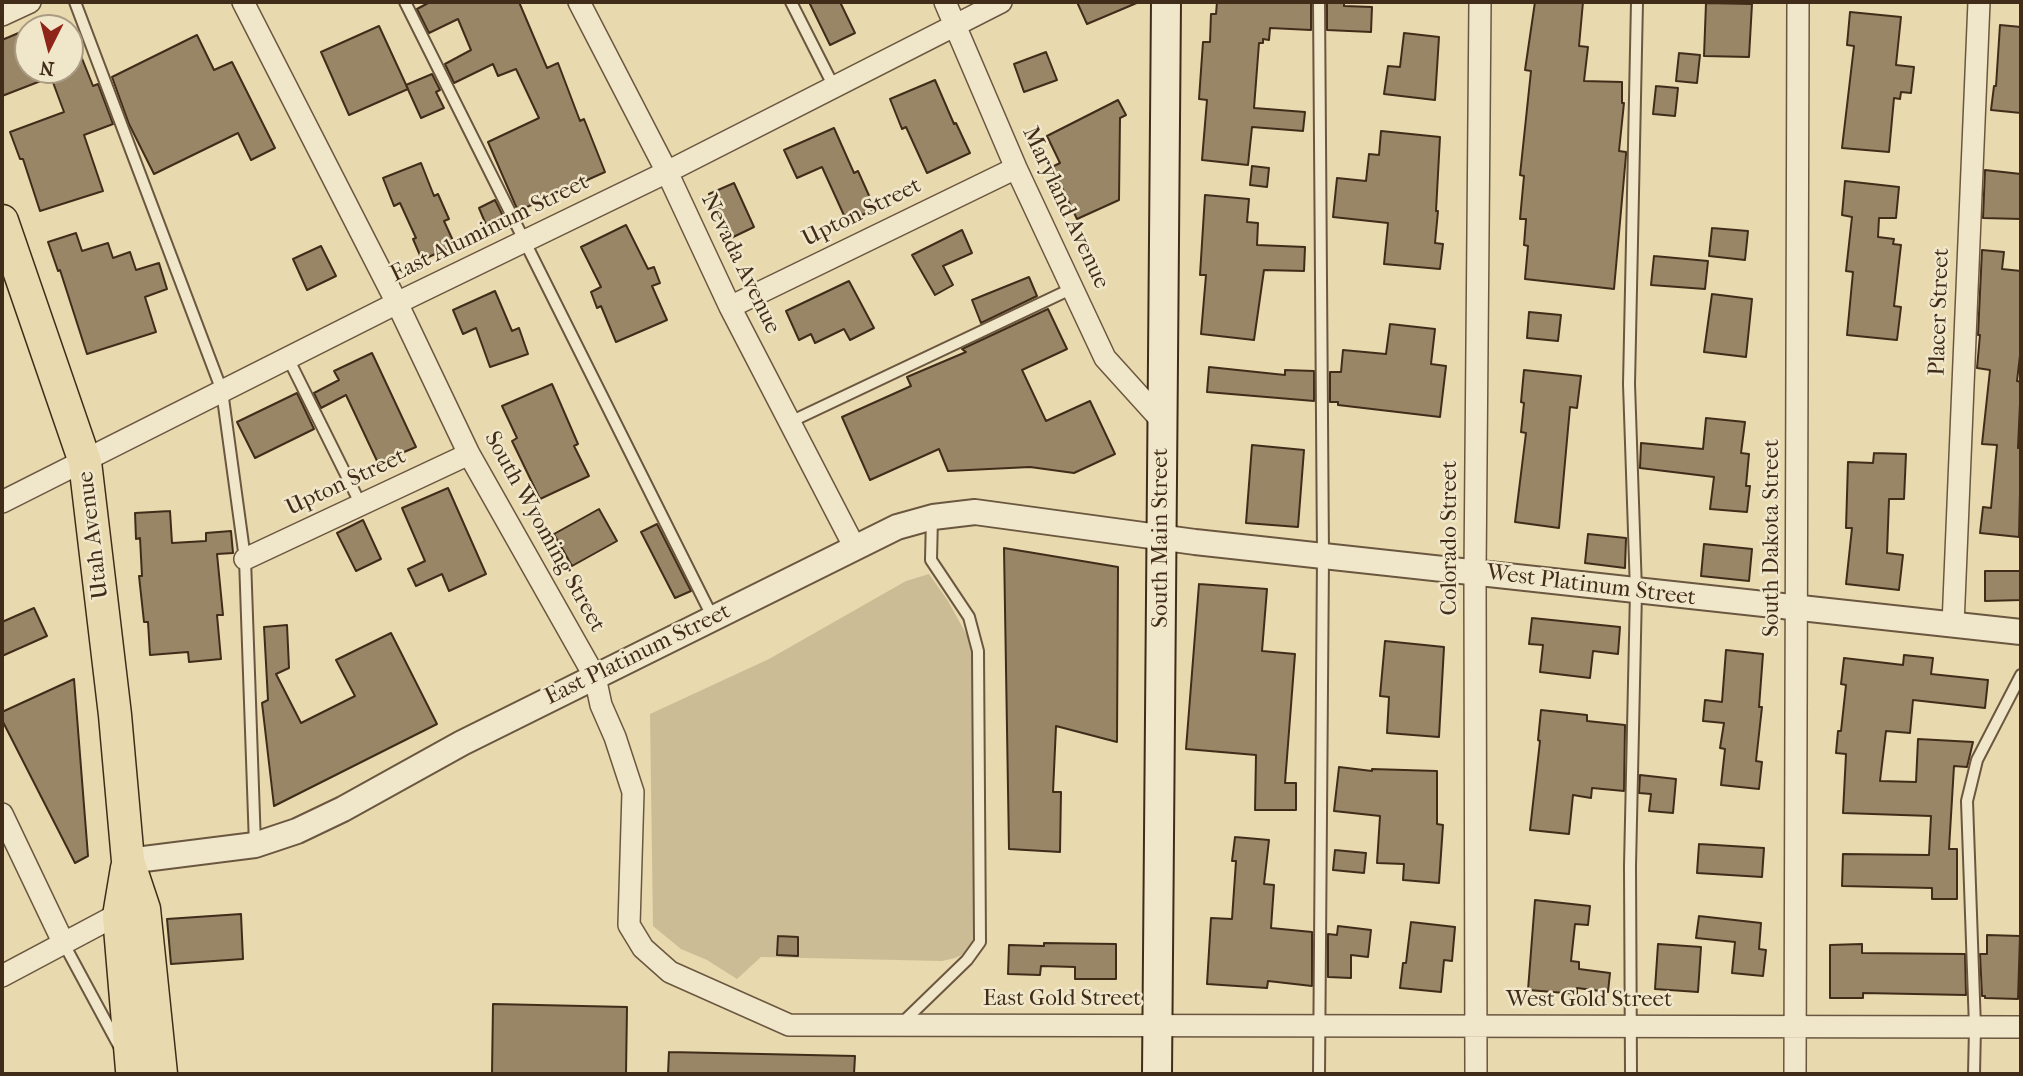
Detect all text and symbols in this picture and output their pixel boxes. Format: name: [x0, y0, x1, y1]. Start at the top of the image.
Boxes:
north arrow: [14, 14, 84, 84]
text: N: [39, 56, 55, 80]
street label: Maryland Avenue: [1015, 123, 1115, 293]
street label: East Aluminum Street: [386, 169, 594, 289]
street label: Upton Street: [798, 172, 926, 254]
street label: Nevada Avenue: [694, 189, 786, 339]
street label: Placer Street: [1924, 248, 1956, 376]
street label: South Wyoming Street: [477, 427, 611, 637]
street label: South Dakota Street: [1758, 439, 1786, 637]
street label: Upton Street: [282, 443, 410, 523]
street label: South Main Street: [1147, 448, 1175, 628]
street label: Colorado Street: [1436, 461, 1464, 615]
street label: Utah Avenue: [72, 469, 116, 601]
street label: West Platinum Street: [1485, 559, 1697, 613]
street label: East Platinum Street: [541, 598, 735, 712]
street label: East Gold Street: [983, 985, 1141, 1013]
street label: West Gold Street: [1506, 986, 1672, 1014]

